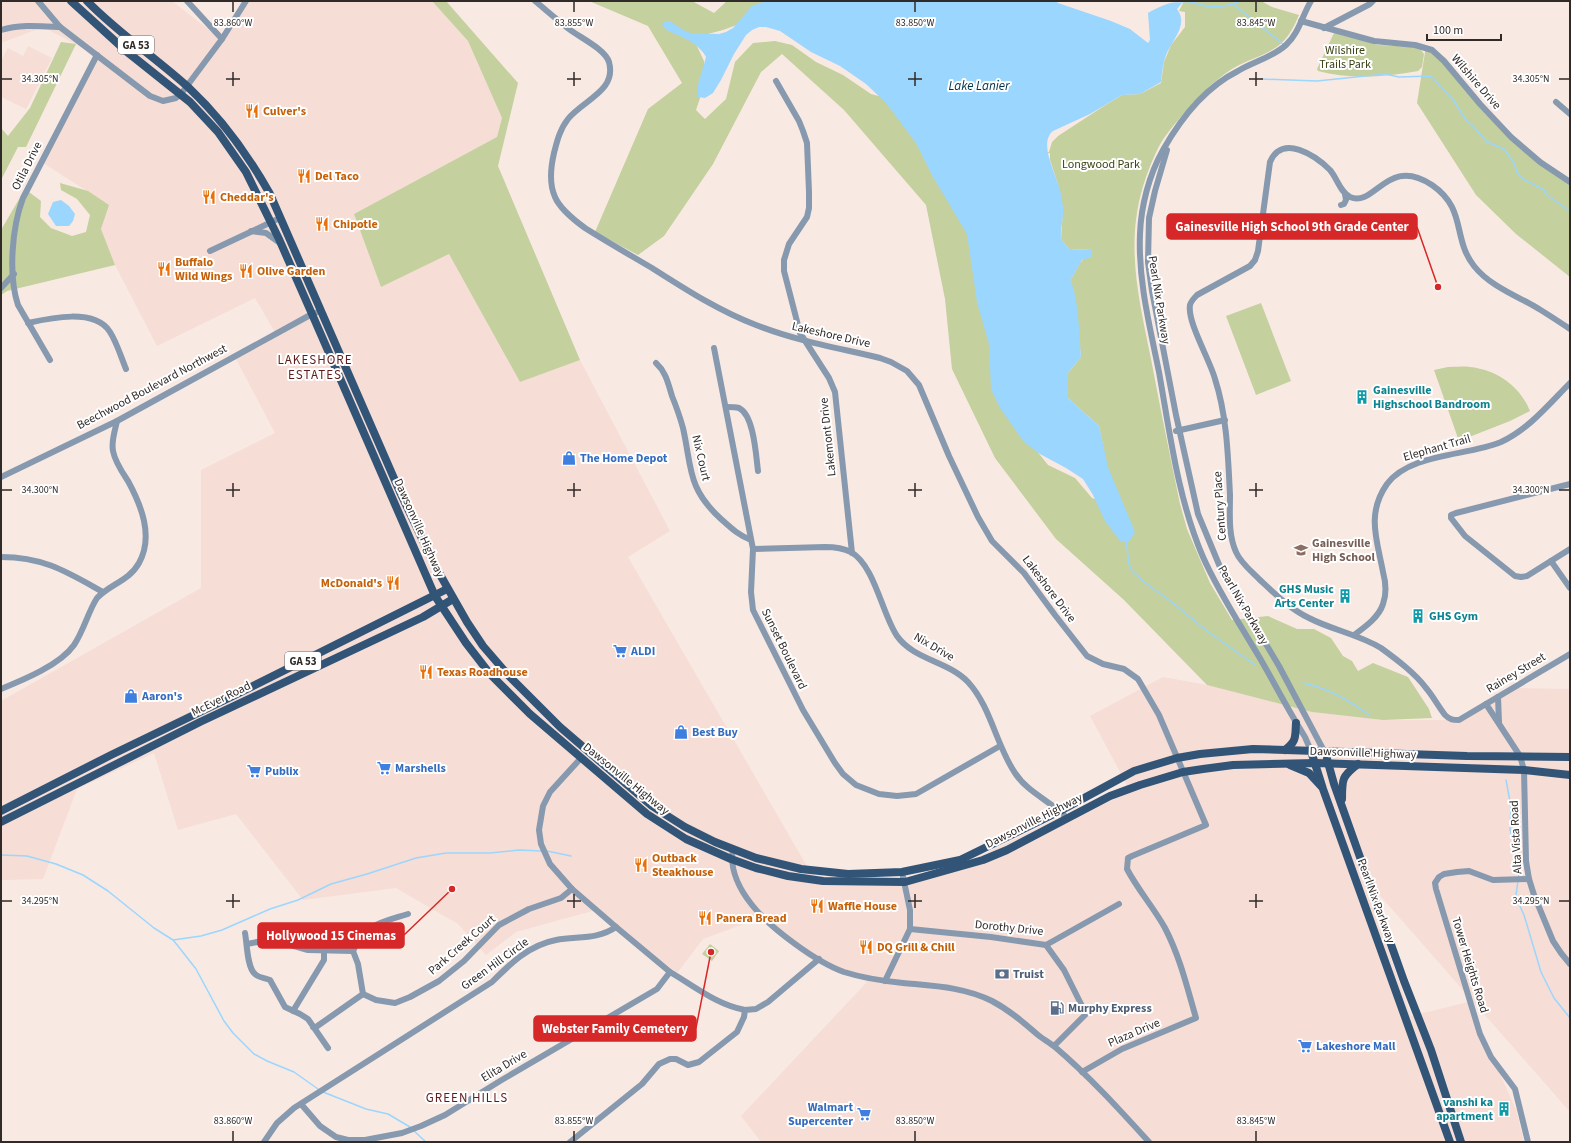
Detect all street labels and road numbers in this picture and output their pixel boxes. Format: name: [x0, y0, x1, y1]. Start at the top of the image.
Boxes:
road number: GA 53: [118, 36, 154, 54]
street label: Wilshire Drive: [1447, 51, 1505, 113]
street label: Otila Drive: [8, 139, 47, 193]
street label: Pearl Nix Parkway: [1144, 255, 1174, 346]
street label: Lakeshore Drive: [790, 318, 872, 352]
street label: Beechwood Boulevard Northwest: [74, 340, 230, 434]
street label: Lakemont Drive: [815, 397, 841, 477]
street label: Elephant Trail: [1401, 430, 1473, 466]
street label: Nix Court: [687, 433, 715, 483]
street label: Century Place: [1209, 471, 1231, 541]
street label: Dawsonville Highway: [390, 476, 449, 581]
street label: Lakeshore Drive: [1018, 552, 1080, 626]
street label: Pearl Nix Parkway: [1213, 562, 1273, 648]
street label: Sunset Boulevard: [757, 606, 811, 692]
street label: Nix Drive: [910, 629, 958, 666]
street label: Rainey Street: [1483, 649, 1549, 697]
road number: GA 53: [285, 652, 321, 670]
street label: McEver Road: [188, 677, 254, 721]
street label: Dawsonville Highway: [579, 739, 673, 819]
street label: Dawsonville Highway: [1309, 743, 1417, 763]
street label: Dawsonville Highway: [983, 789, 1086, 853]
street label: Alta Vista Road: [1506, 800, 1526, 874]
street label: Pearl Nix Parkway: [1353, 856, 1399, 946]
street label: Park Creek Court: [425, 911, 499, 979]
street label: Tower Heights Road: [1447, 915, 1493, 1015]
street label: Dorothy Drive: [974, 916, 1044, 940]
street label: Green Hill Circle: [458, 934, 532, 994]
street label: Plaza Drive: [1105, 1014, 1163, 1052]
street label: Elita Drive: [478, 1046, 530, 1086]

